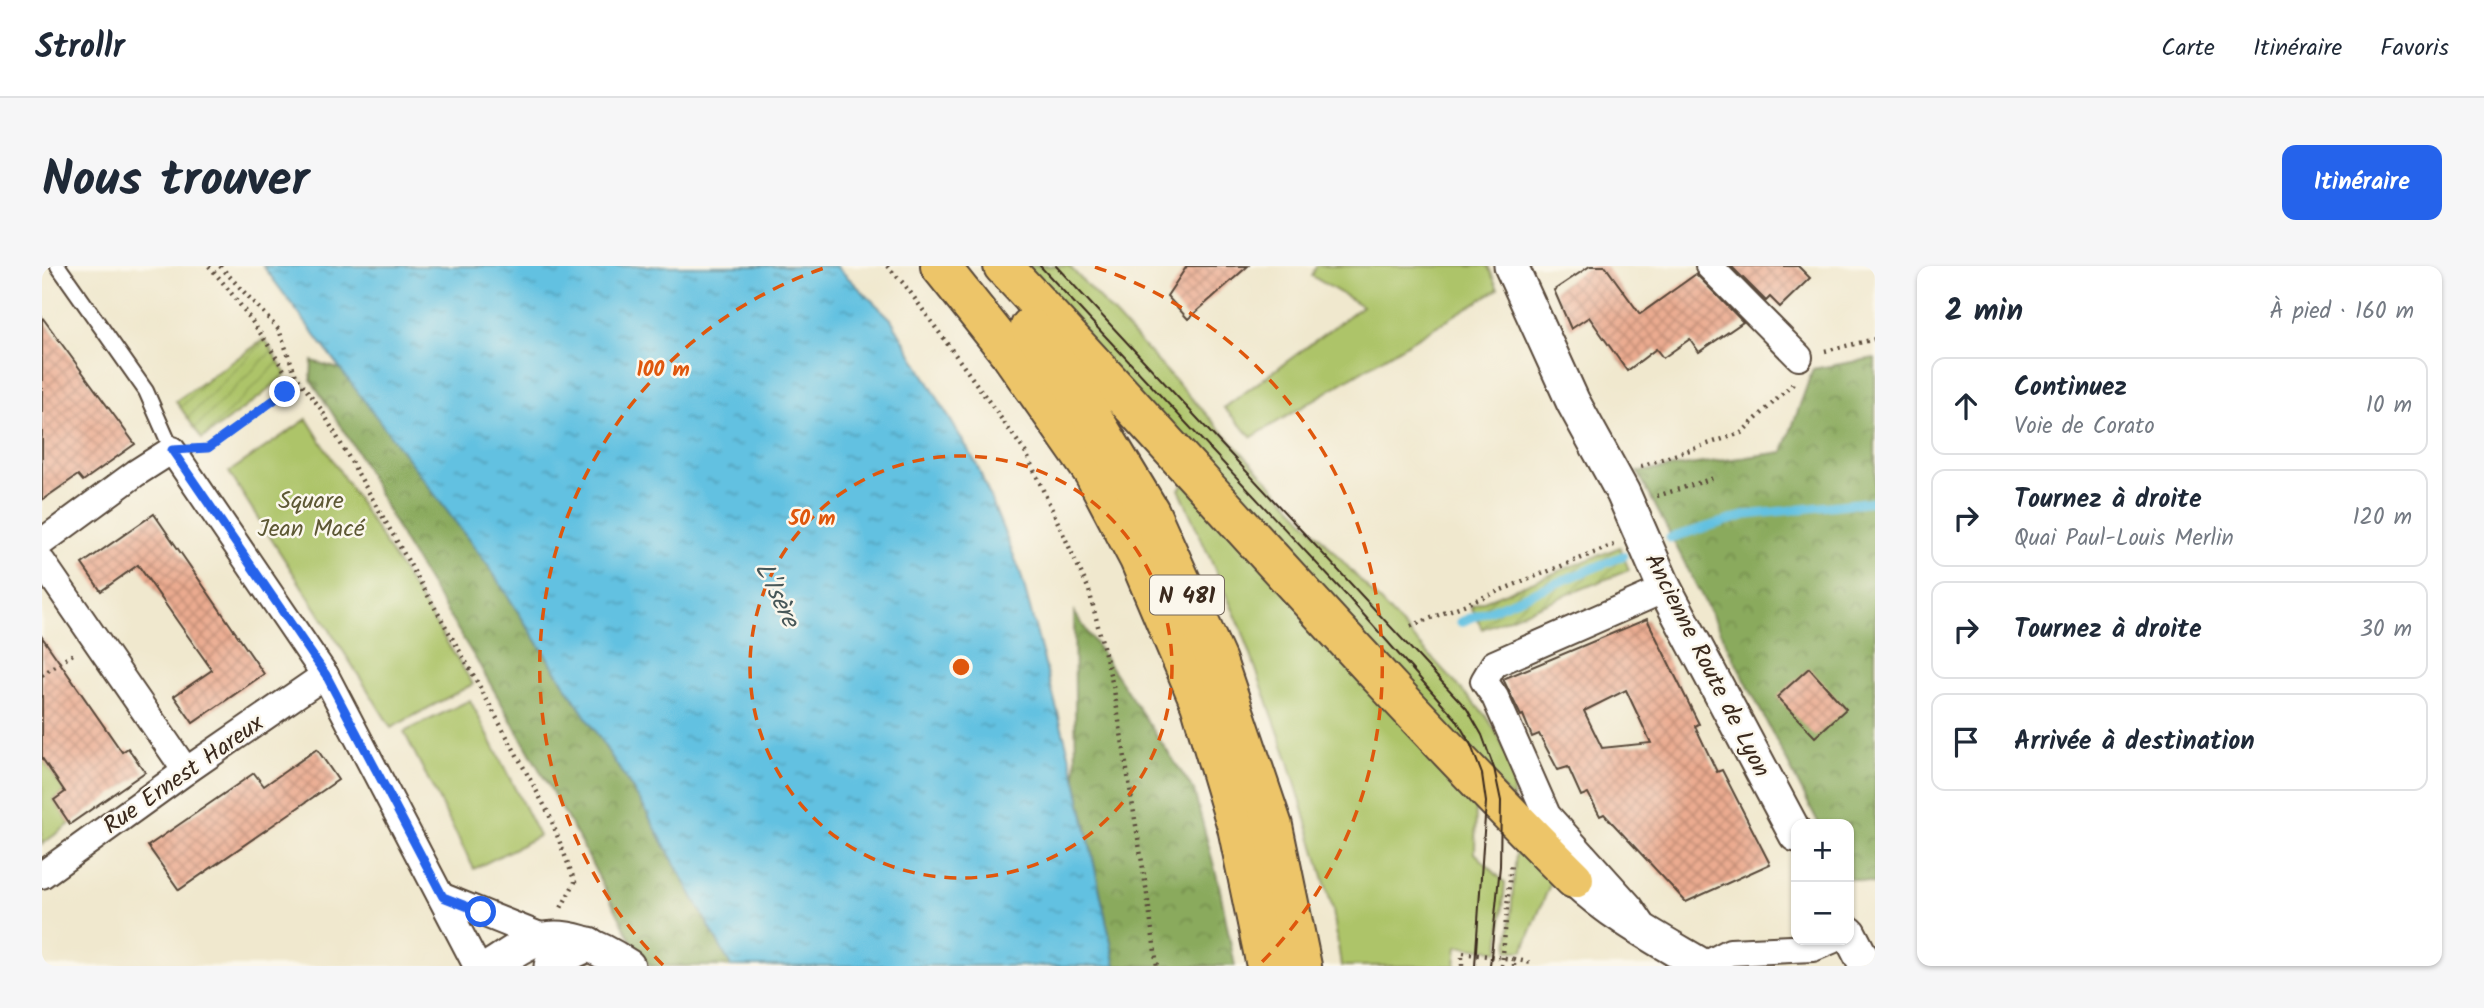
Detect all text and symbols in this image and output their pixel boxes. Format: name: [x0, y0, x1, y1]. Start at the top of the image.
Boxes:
text: Strollr: [35, 22, 125, 75]
text: Carte: [2161, 29, 2215, 68]
text: Itinéraire: [2253, 29, 2342, 68]
text: Favoris: [2380, 29, 2449, 68]
text: Nous trouver: [42, 143, 309, 221]
button: Itinéraire: [2282, 145, 2442, 220]
text: 2 min: [1945, 288, 2023, 336]
text: À pied · 160 m: [2270, 294, 2414, 330]
text: 100 m: [636, 354, 690, 387]
text: Continuez: [2014, 367, 2127, 409]
route end: [269, 376, 300, 407]
icon: ahead: [1947, 387, 1985, 425]
text: 10 m: [2366, 388, 2412, 424]
text: Voie de Corato: [2014, 409, 2155, 445]
text: Tournez à droite: [2014, 479, 2202, 521]
park label: Square Jean Macé: [257, 482, 366, 549]
icon: right: [1947, 499, 1985, 537]
text: 120 m: [2352, 500, 2412, 536]
text: 50 m: [788, 503, 835, 536]
text: Quai Paul-Louis Merlin: [2014, 521, 2234, 557]
street label: Ancienne Route de Lyon: [1633, 547, 1780, 785]
water label: L'Isère: [742, 555, 811, 637]
road number: N 481: [1150, 576, 1224, 614]
text: Tournez à droite: [2014, 609, 2202, 651]
icon: right: [1947, 611, 1985, 649]
text: 30 m: [2360, 612, 2412, 648]
centre of rings: [949, 655, 973, 679]
street label: Rue Ernest Hareux: [95, 705, 273, 845]
text: Arrivée à destination: [2014, 721, 2255, 763]
icon: arrive: [1947, 723, 1985, 761]
map controls: [1791, 819, 1854, 945]
button: +: [1791, 819, 1854, 882]
button: −: [1791, 882, 1854, 945]
route start: [465, 896, 496, 927]

